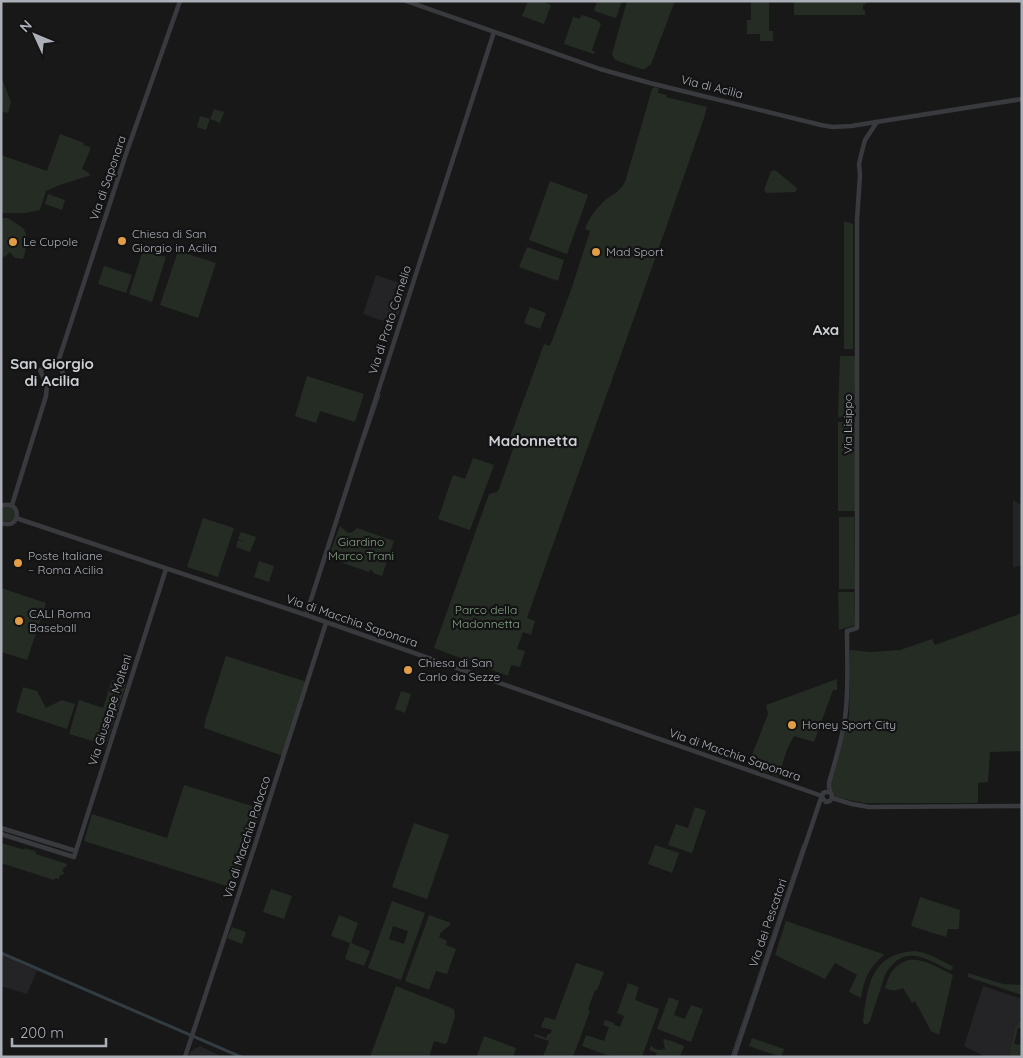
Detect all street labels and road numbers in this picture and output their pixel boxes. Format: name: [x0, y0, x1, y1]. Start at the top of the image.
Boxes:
street label: Via di Acilia: [680, 72, 745, 101]
street label: Via di Saponara: [86, 133, 129, 222]
street label: Via di Prato Cornelio: [365, 263, 414, 376]
street label: Via Lisippo: [840, 394, 855, 454]
street label: Via di Macchia Saponara: [284, 591, 420, 650]
street label: Via Giuseppe Molteni: [84, 652, 135, 767]
street label: Via di Macchia Saponara: [667, 725, 803, 784]
street label: Via di Macchia Palocco: [220, 774, 273, 900]
street label: Via dei Pescatori: [745, 877, 790, 969]

